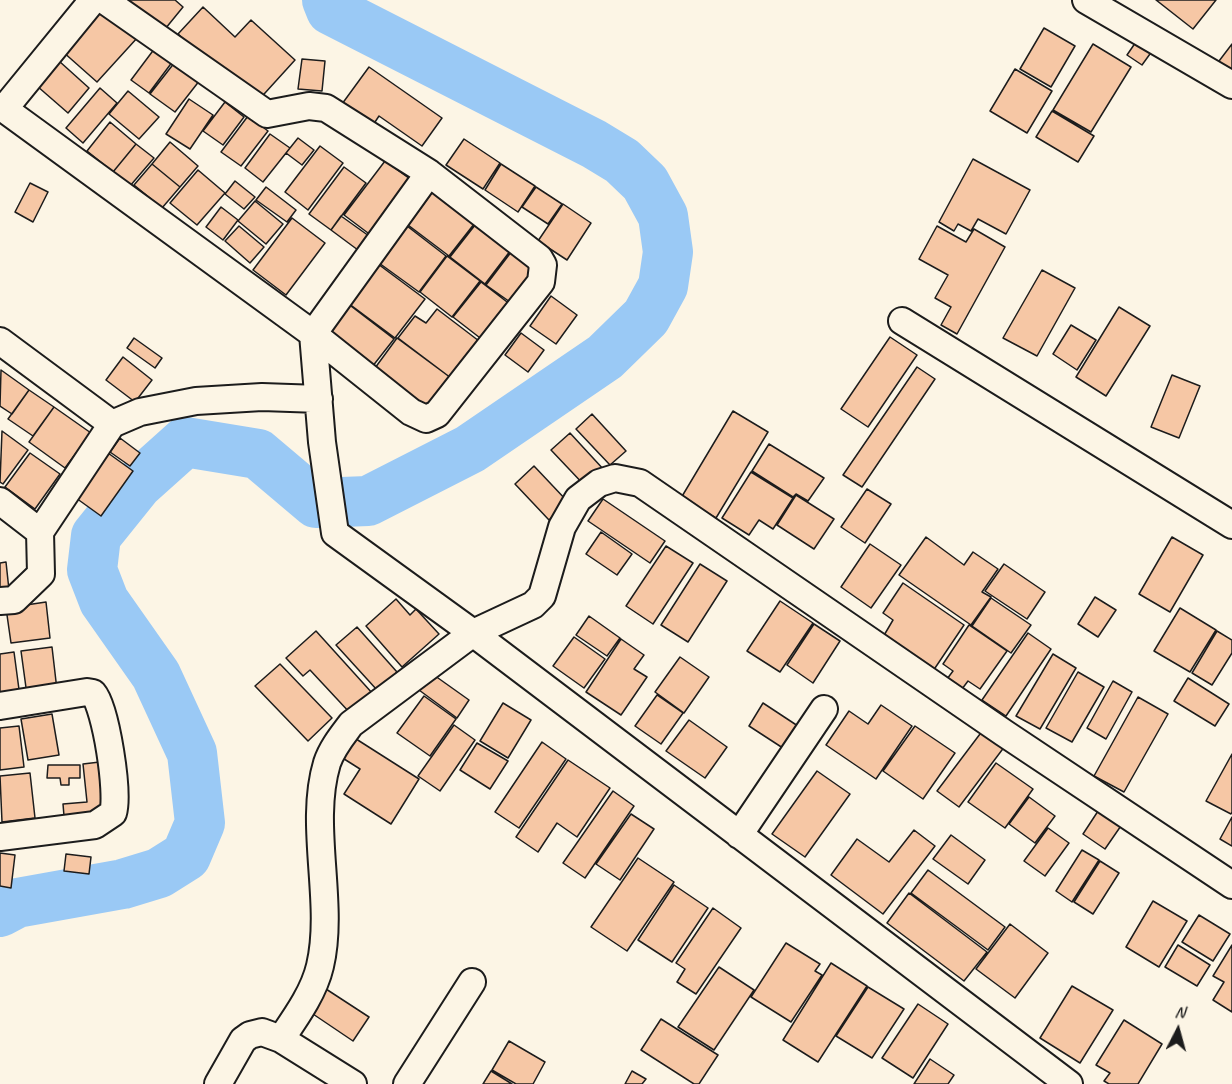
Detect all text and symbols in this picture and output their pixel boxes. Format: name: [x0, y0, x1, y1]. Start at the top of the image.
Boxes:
north arrow: [1148, 1000, 1208, 1060]
text: N: [1174, 1002, 1186, 1023]

